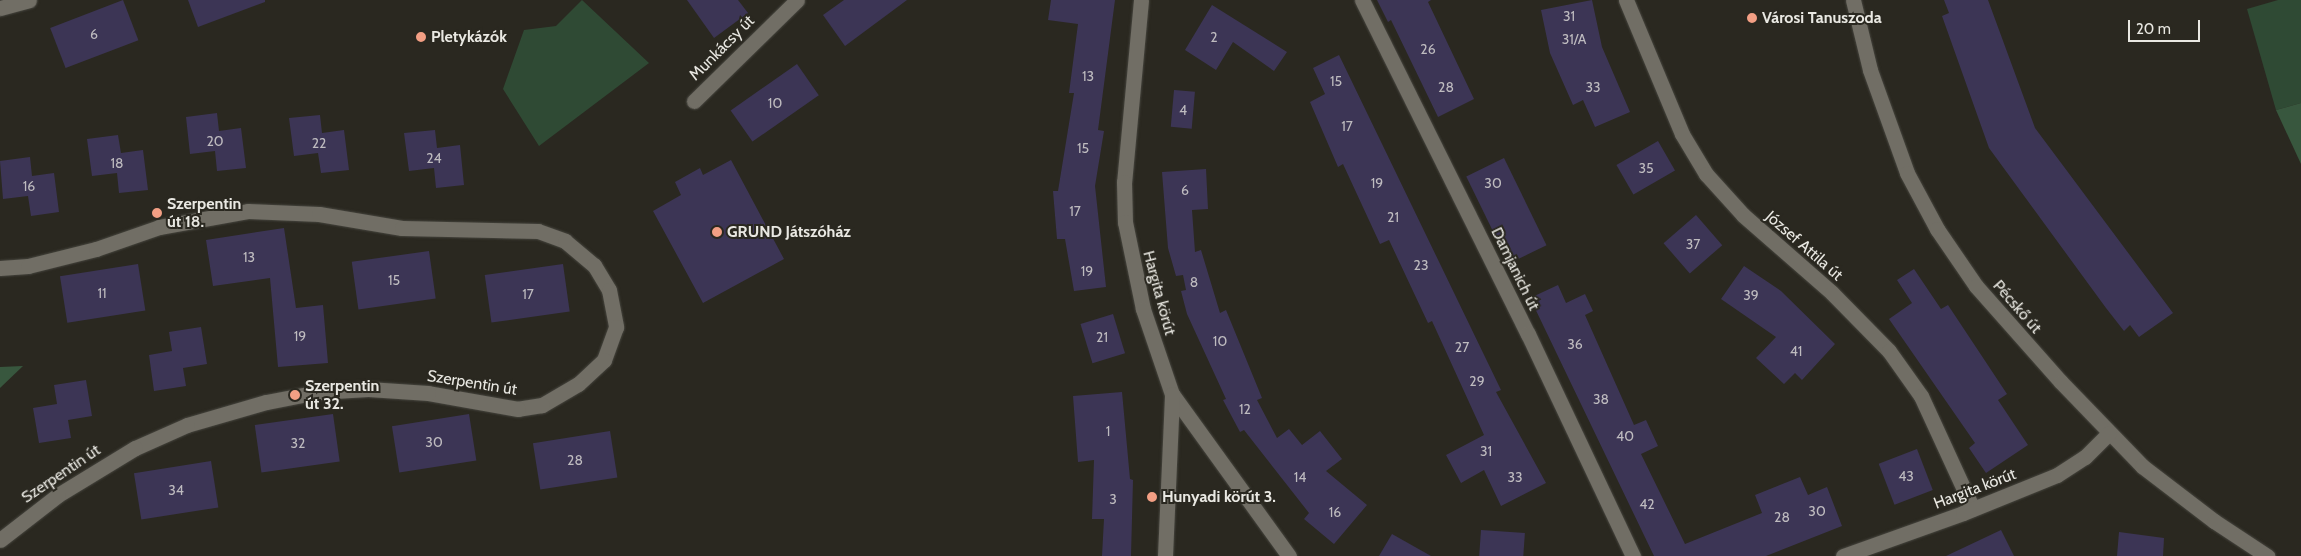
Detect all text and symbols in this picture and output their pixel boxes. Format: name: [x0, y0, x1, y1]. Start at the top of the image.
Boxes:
house number: 31: [1563, 8, 1575, 24]
place label: Városi Tanuszoda: [1762, 8, 1882, 28]
scale bar: [2131, 10, 2204, 42]
street label: Munkácsy út: [685, 11, 759, 85]
marker: Városi Tanuszoda: [1746, 12, 1758, 24]
text: 20 m: [2136, 20, 2171, 38]
house number: 6: [90, 26, 98, 42]
place label: Pletykázók: [431, 27, 507, 47]
house number: 2: [1210, 29, 1218, 45]
marker: Pletykázók: [415, 31, 427, 43]
house number: 31/A: [1562, 31, 1586, 47]
house number: 26: [1420, 41, 1436, 57]
house number: 13: [1082, 68, 1094, 84]
house number: 15: [1330, 73, 1342, 89]
house number: 28: [1438, 79, 1454, 95]
house number: 33: [1585, 79, 1601, 95]
house number: 10: [768, 95, 782, 111]
house number: 4: [1179, 102, 1187, 118]
house number: 17: [1341, 118, 1353, 134]
house number: 20: [206, 133, 224, 149]
house number: 22: [312, 135, 326, 151]
house number: 15: [1077, 140, 1089, 156]
house number: 24: [426, 150, 442, 166]
house number: 18: [110, 155, 124, 171]
house number: 35: [1638, 160, 1654, 176]
house number: 19: [1371, 175, 1383, 191]
house number: 30: [1484, 175, 1502, 191]
house number: 16: [23, 178, 35, 194]
house number: 6: [1181, 182, 1189, 198]
place label: Szerpentin út 18.: [167, 194, 241, 232]
house number: 17: [1069, 203, 1081, 219]
marker: Szerpentin út 18.: [151, 207, 163, 219]
street label: József Attila út: [1761, 207, 1847, 285]
house number: 21: [1387, 209, 1399, 225]
place label: GRUND Játszóház: [727, 222, 851, 242]
street label: Damjanich út: [1487, 224, 1543, 314]
marker: GRUND Játszóház: [711, 226, 723, 238]
house number: 37: [1686, 236, 1700, 252]
house number: 13: [243, 249, 255, 265]
street label: Hargita körút: [1139, 249, 1179, 337]
house number: 23: [1414, 257, 1428, 273]
house number: 19: [1081, 263, 1093, 279]
house number: 15: [388, 272, 400, 288]
house number: 8: [1190, 274, 1198, 290]
street label: Pécskő út: [1989, 276, 2045, 338]
house number: 11: [97, 285, 107, 301]
house number: 17: [522, 286, 534, 302]
house number: 39: [1743, 287, 1759, 303]
house number: 19: [294, 328, 306, 344]
house number: 21: [1096, 329, 1108, 345]
house number: 10: [1213, 333, 1227, 349]
house number: 36: [1567, 336, 1583, 352]
house number: 27: [1455, 339, 1469, 355]
house number: 41: [1790, 343, 1802, 359]
street label: Szerpentin út: [426, 366, 518, 400]
house number: 29: [1469, 373, 1485, 389]
place label: Szerpentin út 32.: [305, 376, 379, 414]
marker: Szerpentin út 32.: [289, 389, 301, 401]
house number: 38: [1593, 391, 1609, 407]
house number: 12: [1239, 401, 1251, 417]
house number: 1: [1106, 423, 1110, 439]
house number: 40: [1616, 428, 1634, 444]
house number: 30: [425, 434, 443, 450]
house number: 32: [291, 435, 305, 451]
street label: Szerpentin út: [18, 441, 104, 507]
house number: 31: [1480, 443, 1492, 459]
house number: 28: [567, 452, 583, 468]
street label: Hargita körút: [1931, 465, 2019, 513]
house number: 43: [1898, 468, 1914, 484]
house number: 14: [1294, 469, 1306, 485]
house number: 33: [1507, 469, 1523, 485]
house number: 34: [168, 482, 184, 498]
place label: Hunyadi körút 3.: [1162, 487, 1276, 507]
house number: 3: [1109, 491, 1117, 507]
marker: Hunyadi körút 3.: [1146, 491, 1158, 503]
house number: 42: [1639, 496, 1655, 512]
house number: 30: [1808, 503, 1826, 519]
house number: 16: [1329, 504, 1341, 520]
house number: 28: [1774, 509, 1790, 525]

